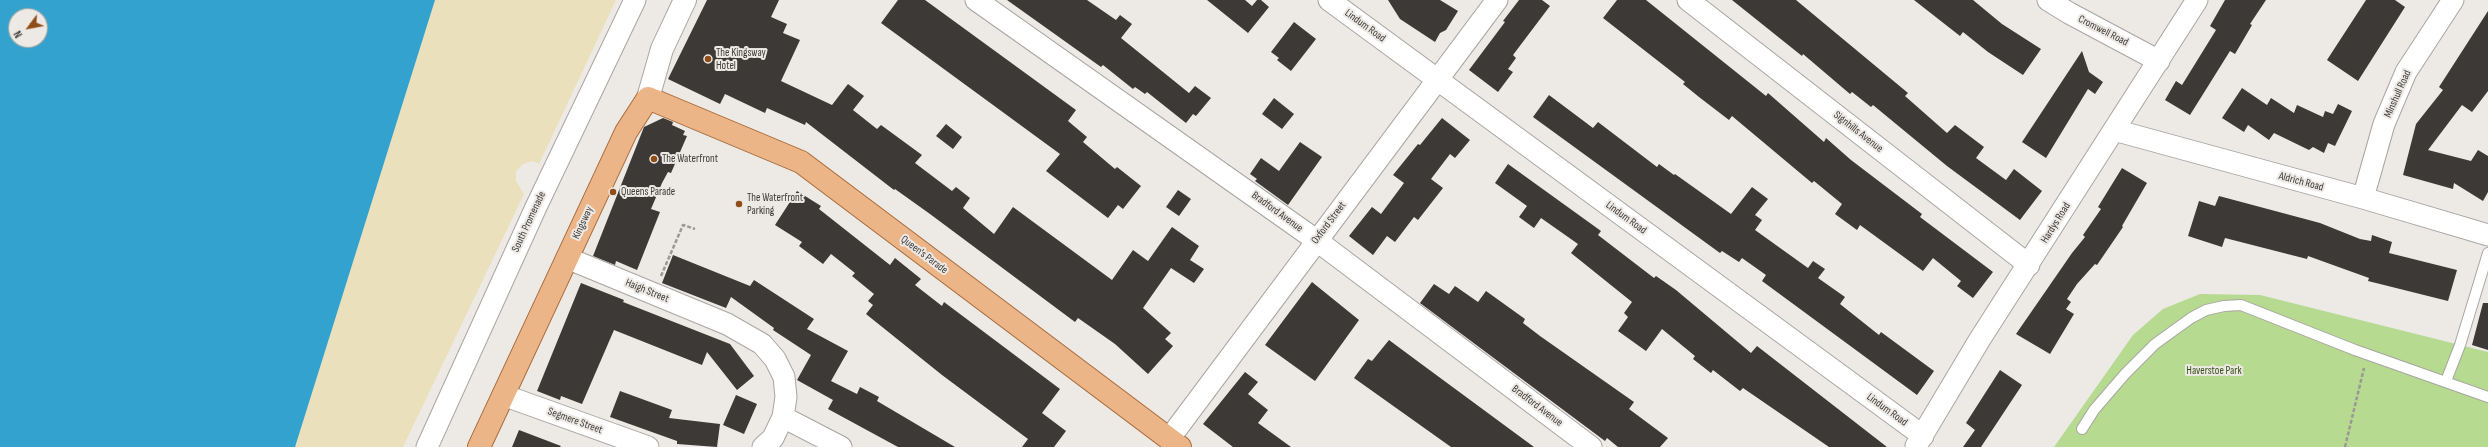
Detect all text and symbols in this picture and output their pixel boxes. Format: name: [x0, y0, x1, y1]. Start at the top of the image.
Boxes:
street label: Lindum Road: [1342, 7, 1388, 45]
north arrow: [8, 8, 48, 48]
street label: Cromwell Road: [2076, 13, 2130, 49]
text: N: [11, 28, 25, 40]
place label: The Kingsway Hotel: [716, 46, 766, 72]
marker: The Kingsway Hotel: [703, 54, 713, 64]
street label: Minshull Road: [2382, 68, 2414, 120]
street label: Signhills Avenue: [1831, 109, 1885, 155]
place label: The Waterfront: [662, 152, 718, 166]
marker: The Waterfront: [649, 154, 659, 164]
street label: Aldrich Road: [2277, 170, 2325, 194]
place label: Queens Parade: [621, 185, 675, 199]
marker: Queens Parade: [608, 187, 618, 197]
street label: Bradford Avenue: [1249, 189, 1305, 235]
street label: South Promenade: [509, 190, 549, 254]
place label: The Waterfront Parking: [747, 191, 803, 217]
marker: The Waterfront Parking: [734, 199, 744, 209]
street label: Oxford Street: [1309, 199, 1349, 247]
street label: Lindum Road: [1603, 199, 1649, 237]
street label: Hardys Road: [2038, 200, 2074, 246]
street label: Kingsway: [570, 205, 596, 241]
street label: Queen's Parade: [898, 233, 950, 277]
street label: Haigh Street: [623, 276, 671, 306]
park label: Haverstoe Park: [2186, 364, 2242, 378]
street label: Bradford Avenue: [1509, 383, 1565, 429]
street label: Lindum Road: [1864, 391, 1910, 429]
street label: Segmere Street: [546, 405, 604, 437]

